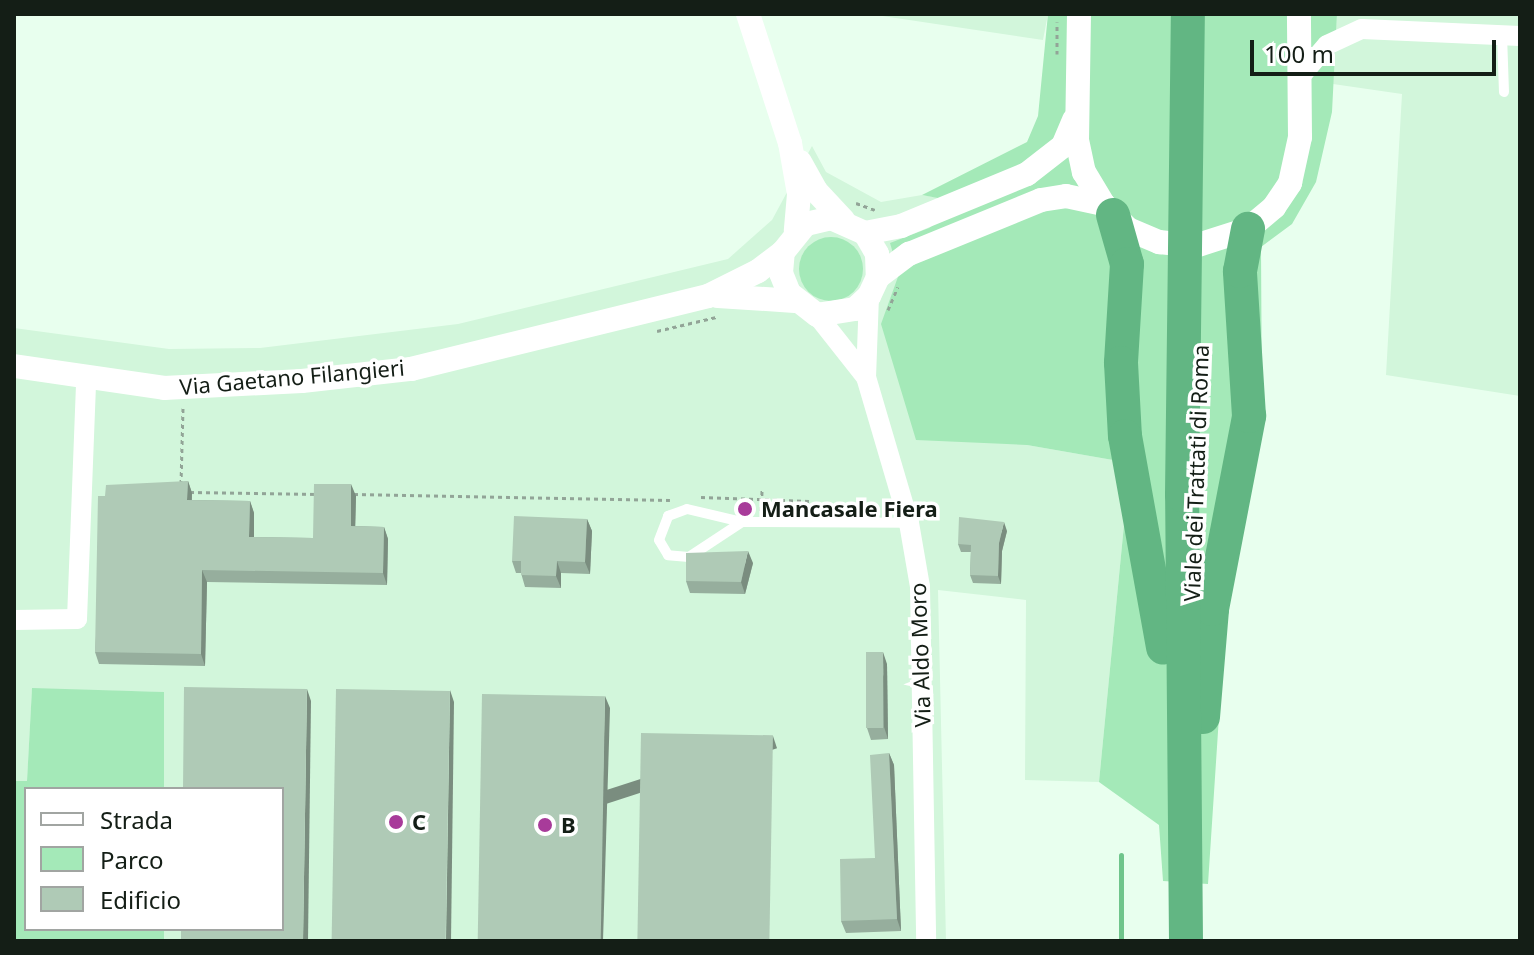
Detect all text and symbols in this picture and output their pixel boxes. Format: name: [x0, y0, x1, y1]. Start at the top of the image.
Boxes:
scale bar: [1254, 24, 1500, 74]
text: 100 m: [1264, 37, 1334, 70]
street label: Viale dei Trattati di Roma: [1178, 344, 1214, 602]
street label: Via Gaetano Filangieri: [178, 354, 406, 400]
place label: Mancasale Fiera: [761, 496, 938, 522]
marker: Mancasale Fiera: [736, 500, 754, 518]
street label: Via Aldo Moro: [904, 582, 936, 728]
legend: [24, 787, 284, 931]
text: Strada: [100, 803, 173, 836]
place label: C: [412, 809, 426, 835]
place label: B: [561, 812, 576, 838]
marker: C: [387, 813, 405, 831]
marker: B: [536, 816, 554, 834]
text: Parco: [100, 843, 163, 876]
text: Edificio: [100, 883, 181, 916]

